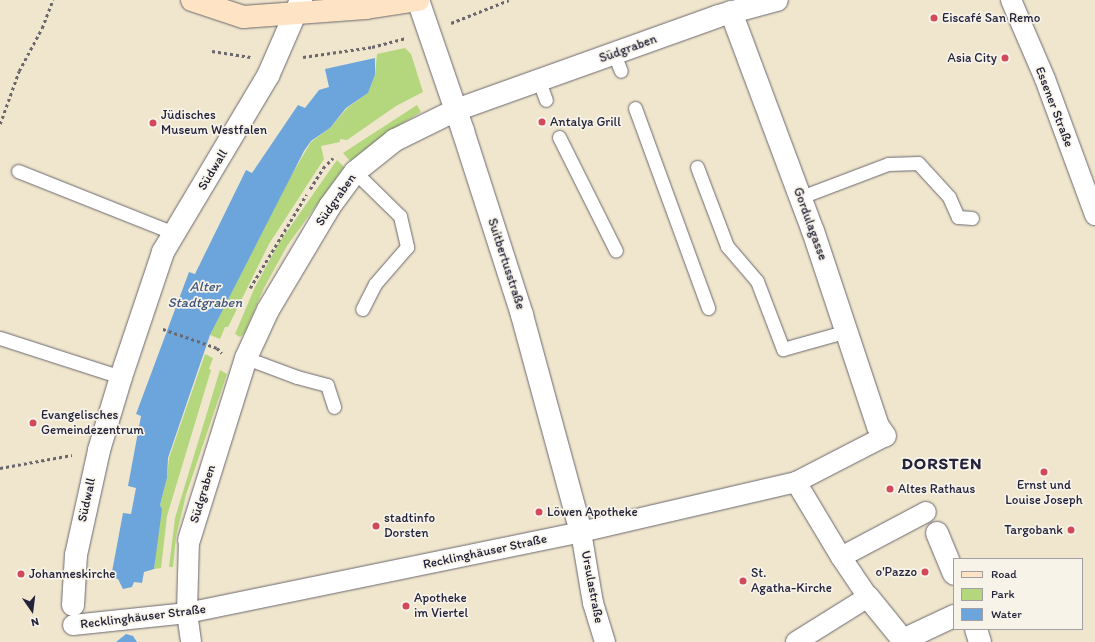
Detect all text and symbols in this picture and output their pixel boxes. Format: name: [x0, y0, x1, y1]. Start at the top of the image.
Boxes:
place label: Eiscafé San Remo: [942, 10, 1041, 26]
marker: Eiscafé San Remo: [929, 13, 939, 23]
street label: Südgraben: [597, 31, 659, 67]
place label: Asia City: [948, 50, 997, 66]
marker: Asia City: [1000, 53, 1010, 63]
street label: Essener Straße: [1032, 65, 1076, 149]
place label: Jüdisches Museum Westfalen: [161, 108, 267, 139]
place label: Antalya Grill: [550, 114, 621, 130]
marker: Antalya Grill: [537, 117, 547, 127]
marker: Jüdisches Museum Westfalen: [148, 118, 158, 128]
street label: Südwall: [195, 147, 231, 193]
street label: Südgraben: [312, 171, 360, 229]
street label: Gordulagasse: [790, 185, 830, 263]
street label: Suitbertusstraße: [484, 216, 528, 312]
water label: Alter Stadtgraben: [168, 279, 242, 312]
place label: Evangelisches Gemeindezentrum: [41, 408, 144, 439]
marker: Evangelisches Gemeindezentrum: [28, 418, 38, 428]
district label: DORSTEN: [901, 454, 983, 474]
street label: Südgraben: [187, 463, 219, 525]
marker: Ernst und Louise Joseph: [1039, 467, 1049, 477]
street label: Südwall: [75, 477, 99, 523]
place label: Ernst und Louise Joseph: [1006, 478, 1082, 509]
place label: Altes Rathaus: [898, 481, 975, 497]
marker: Altes Rathaus: [885, 484, 895, 494]
place label: Löwen Apotheke: [547, 504, 638, 520]
marker: Löwen Apotheke: [534, 507, 544, 517]
place label: stadtinfo Dorsten: [384, 511, 435, 542]
marker: stadtinfo Dorsten: [371, 521, 381, 531]
place label: Targobank: [1004, 522, 1063, 538]
marker: Targobank: [1066, 525, 1076, 535]
street label: Recklinghäuser Straße: [422, 531, 548, 573]
street label: Ursulastraße: [577, 549, 607, 625]
legend: [953, 558, 1083, 630]
place label: o'Pazzo: [876, 564, 917, 580]
place label: Johanneskirche: [29, 566, 116, 582]
place label: St. Agatha-Kirche: [751, 566, 832, 597]
marker: o'Pazzo: [920, 567, 930, 577]
text: Road: [991, 567, 1017, 581]
marker: Johanneskirche: [16, 569, 26, 579]
marker: St. Agatha-Kirche: [738, 576, 748, 586]
text: Park: [991, 587, 1015, 601]
north arrow: [12, 590, 52, 630]
place label: Apotheke im Viertel: [414, 591, 468, 622]
marker: Apotheke im Viertel: [401, 601, 411, 611]
street label: Recklinghäuser Straße: [79, 602, 207, 632]
text: Water: [991, 607, 1022, 621]
text: N: [30, 615, 40, 629]

